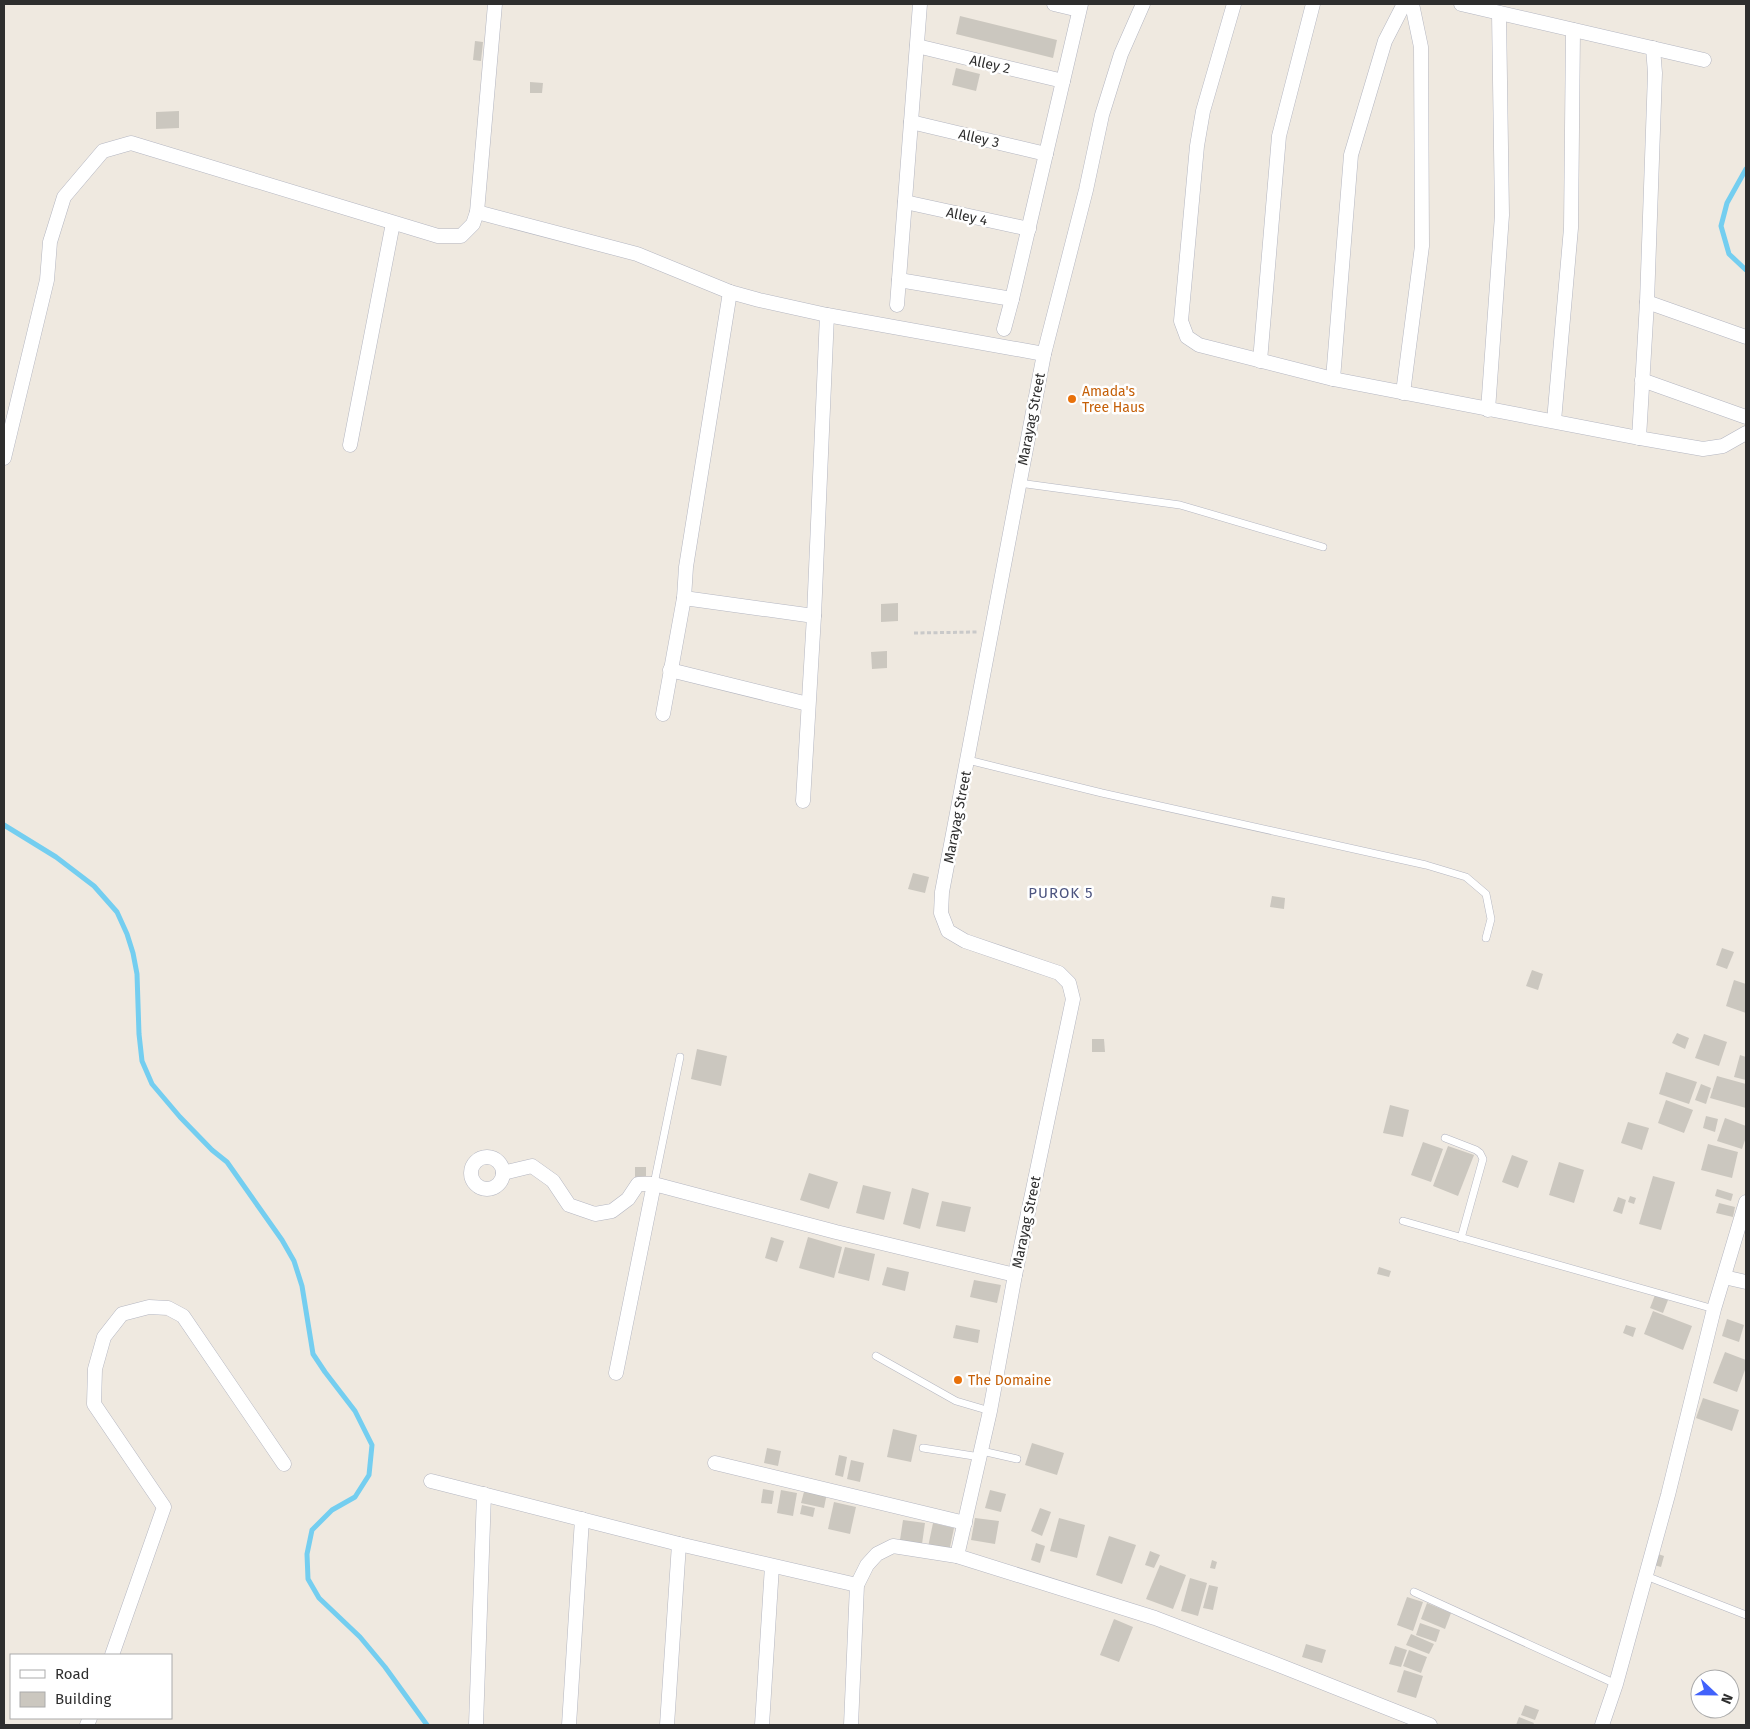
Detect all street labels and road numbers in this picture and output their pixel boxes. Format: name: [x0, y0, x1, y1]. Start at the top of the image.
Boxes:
street label: Alley 2: [968, 52, 1012, 77]
street label: Alley 3: [957, 126, 1001, 151]
street label: Alley 4: [945, 204, 990, 229]
street label: Marayag Street: [1014, 370, 1049, 467]
street label: Marayag Street: [940, 768, 975, 865]
street label: Marayag Street: [1008, 1173, 1045, 1270]

